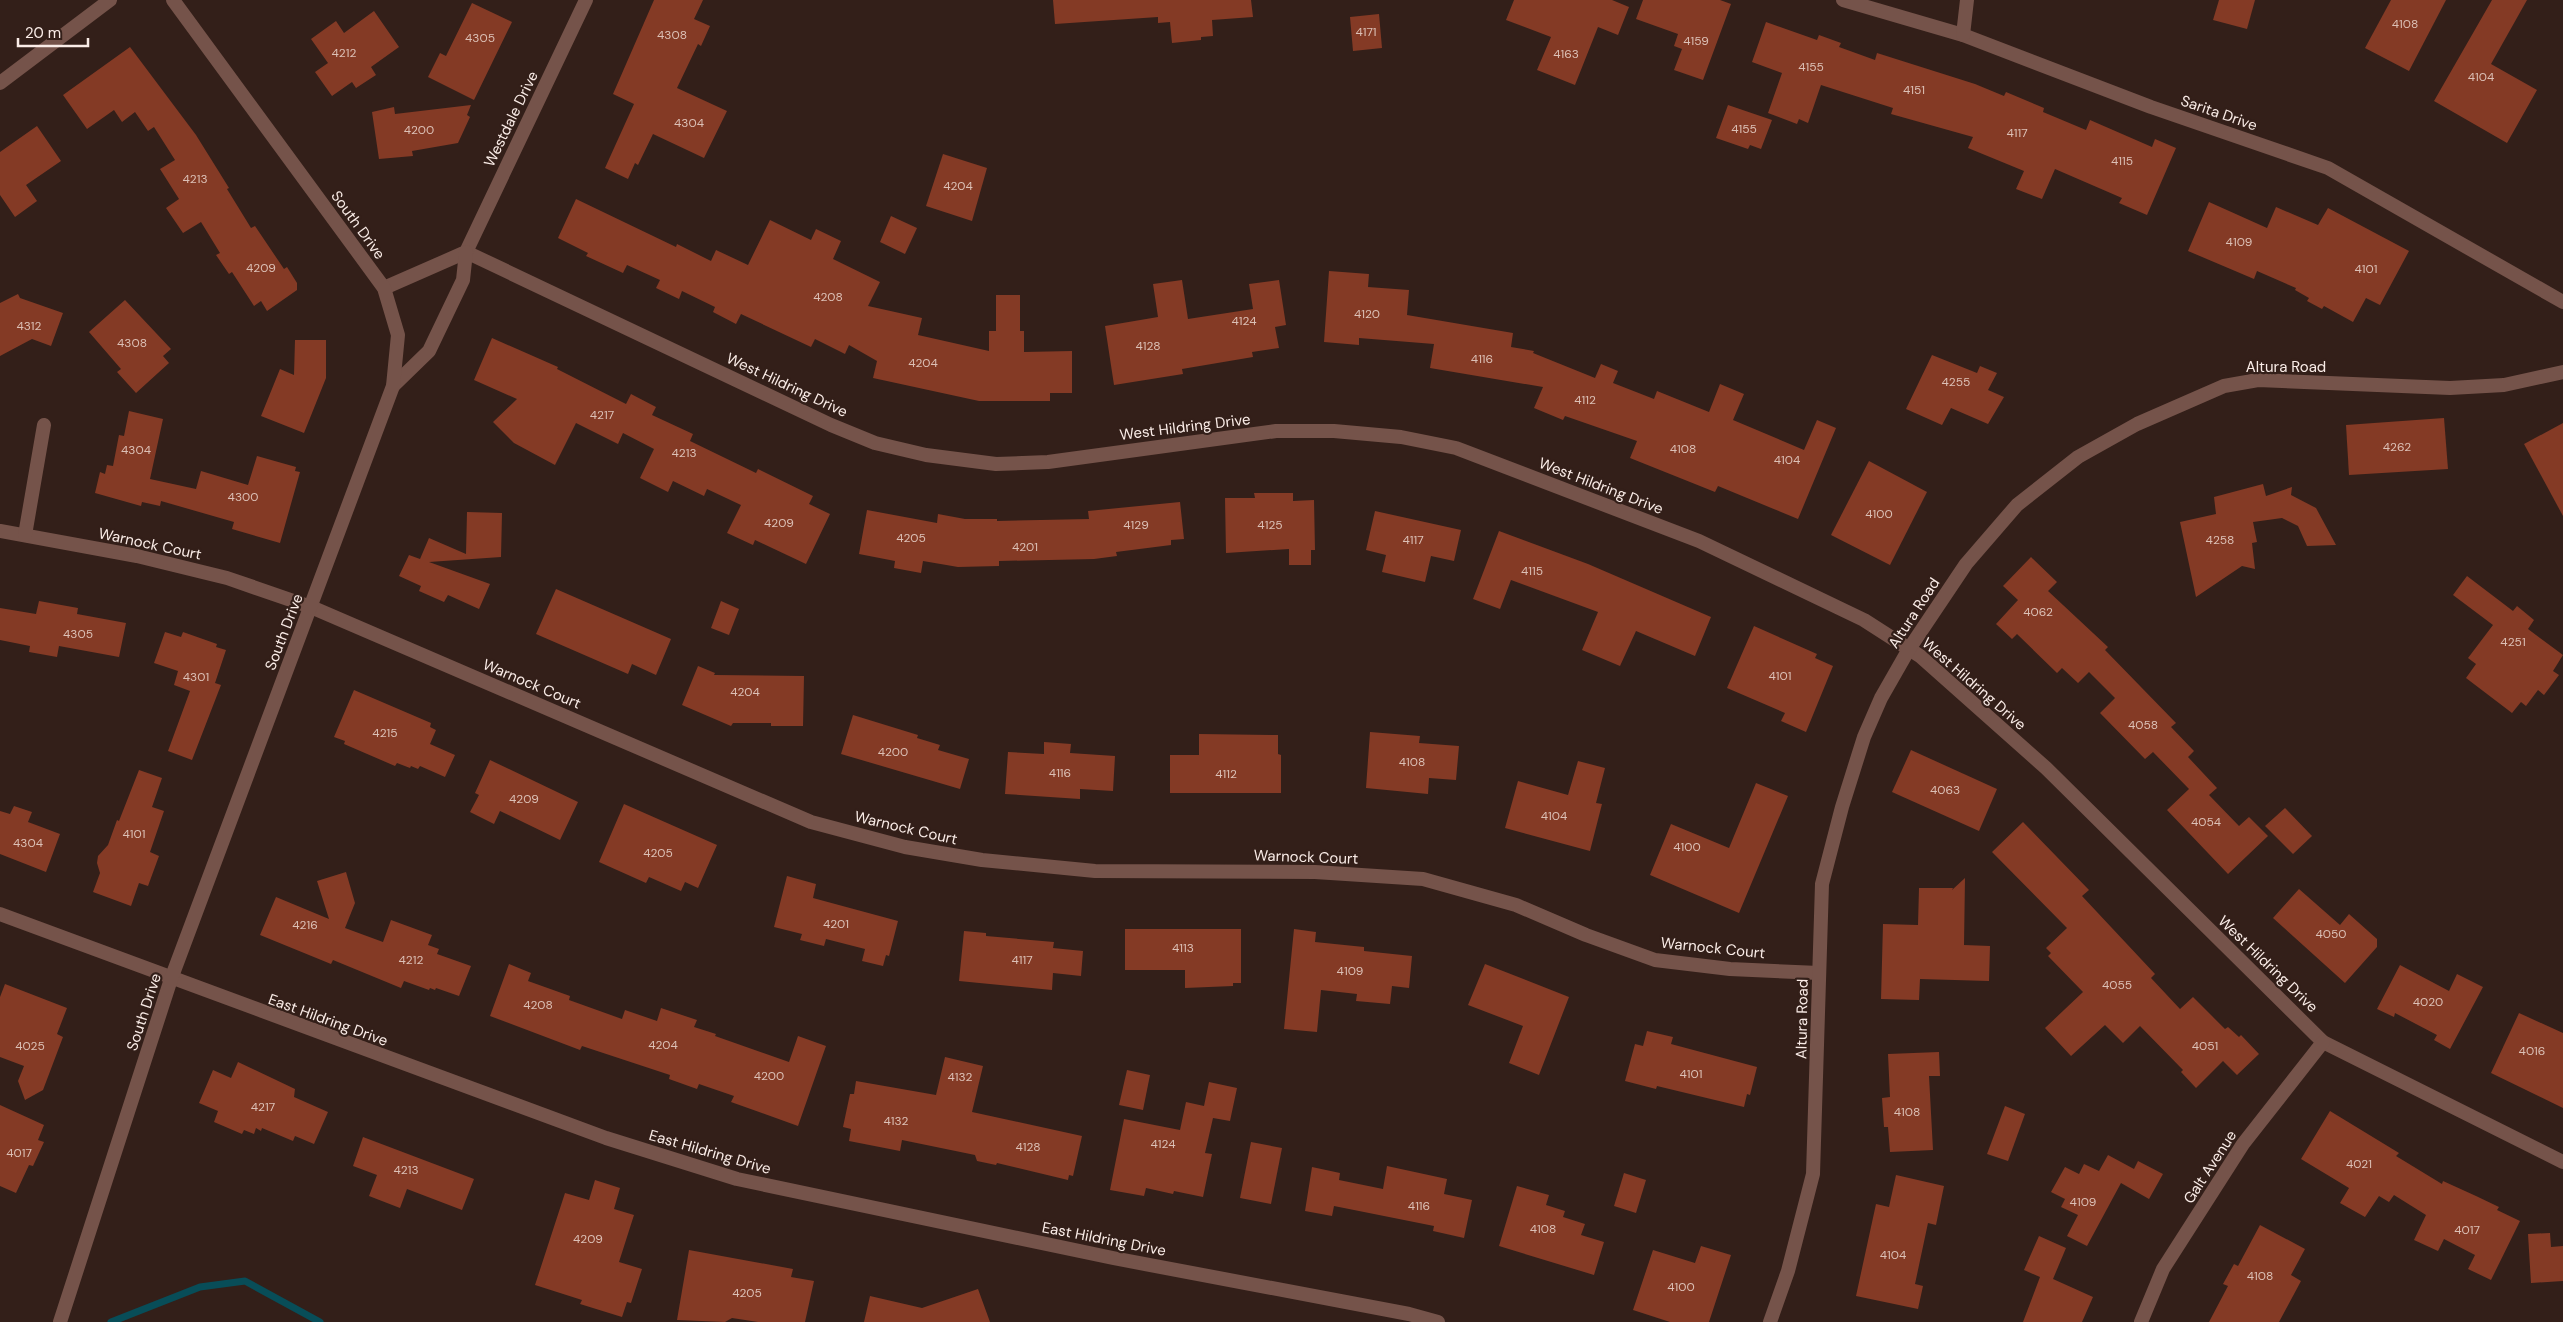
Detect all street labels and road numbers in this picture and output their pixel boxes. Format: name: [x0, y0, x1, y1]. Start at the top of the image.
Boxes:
street label: Westdale Drive: [479, 68, 543, 170]
street label: Sarita Drive: [2178, 91, 2260, 135]
street label: South Drive: [326, 187, 390, 263]
street label: West Hildring Drive: [723, 348, 851, 422]
street label: Altura Road: [2246, 357, 2326, 377]
street label: West Hildring Drive: [1118, 409, 1252, 445]
street label: West Hildring Drive: [1536, 453, 1666, 519]
street label: Warnock Court: [97, 523, 203, 565]
street label: Altura Road: [1884, 574, 1944, 652]
street label: South Drive: [260, 591, 308, 673]
street label: West Hildring Drive: [1918, 633, 2030, 735]
street label: Warnock Court: [480, 654, 584, 714]
street label: Warnock Court: [853, 806, 959, 850]
street label: Warnock Court: [1253, 845, 1359, 869]
street label: West Hildring Drive: [2214, 911, 2322, 1017]
street label: Warnock Court: [1660, 933, 1766, 963]
street label: South Drive: [122, 971, 166, 1053]
street label: Altura Road: [1791, 979, 1813, 1059]
street label: East Hildring Drive: [265, 989, 391, 1051]
street label: East Hildring Drive: [647, 1125, 773, 1179]
street label: Galt Avenue: [2179, 1126, 2241, 1208]
street label: East Hildring Drive: [1040, 1217, 1168, 1261]

